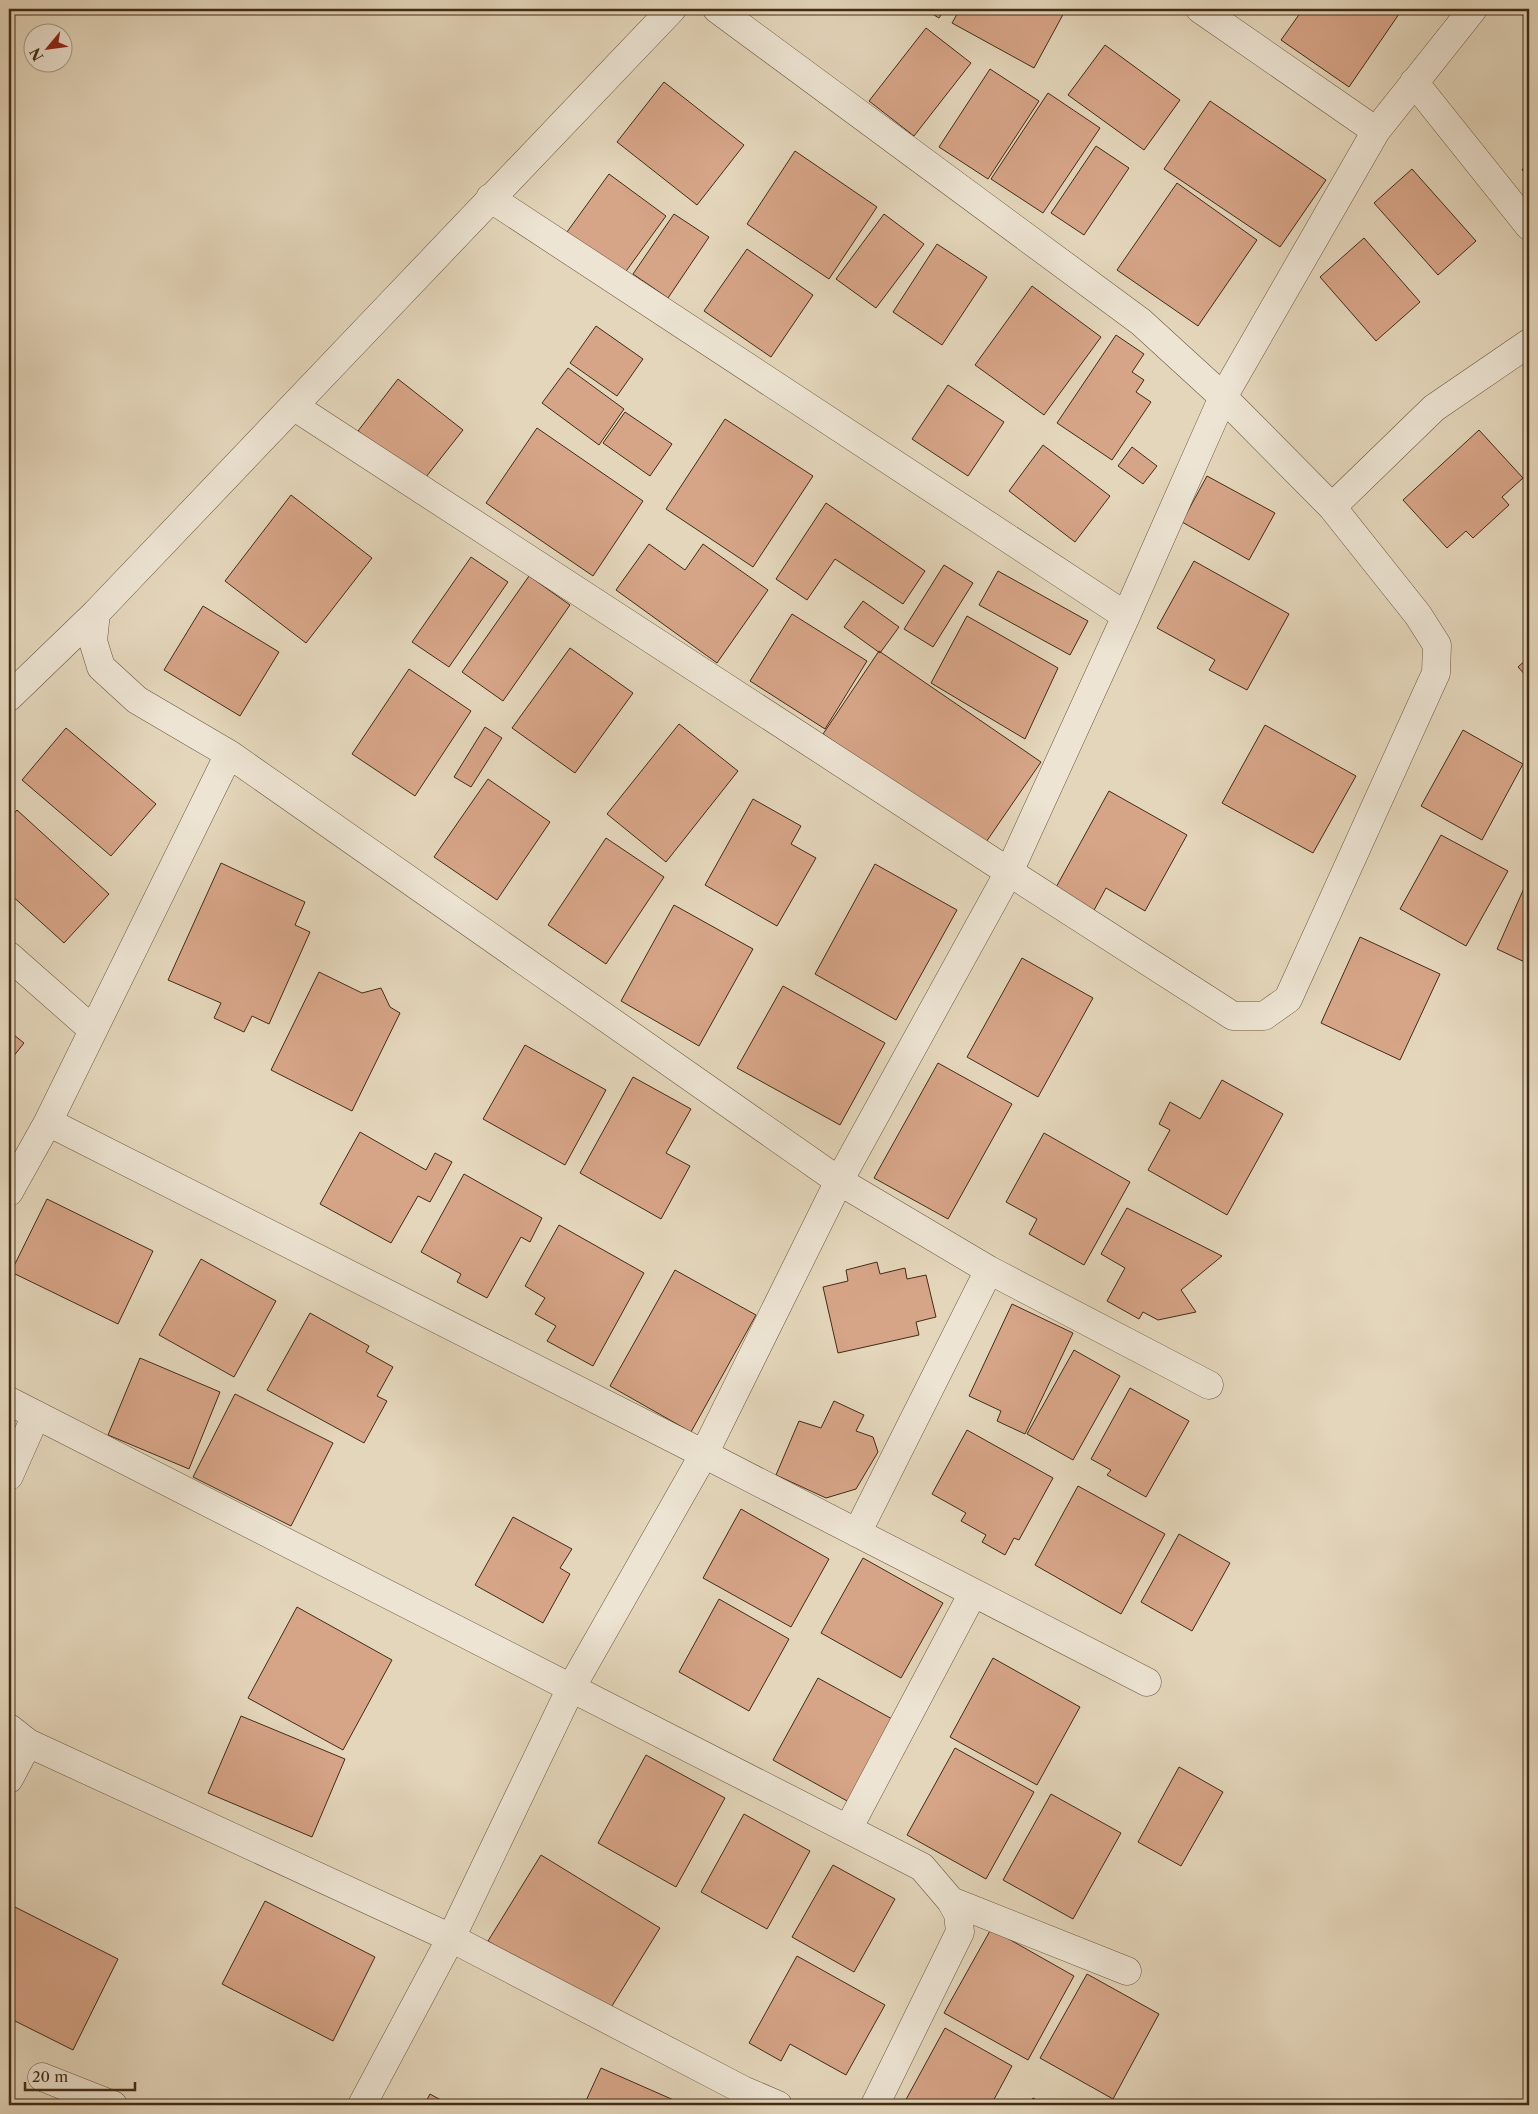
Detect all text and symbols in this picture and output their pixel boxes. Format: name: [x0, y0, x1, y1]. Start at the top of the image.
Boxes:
north arrow: [22, 22, 72, 72]
text: N: [26, 45, 47, 64]
scale bar: [25, 2059, 135, 2091]
text: 20 m: [32, 2067, 68, 2086]

